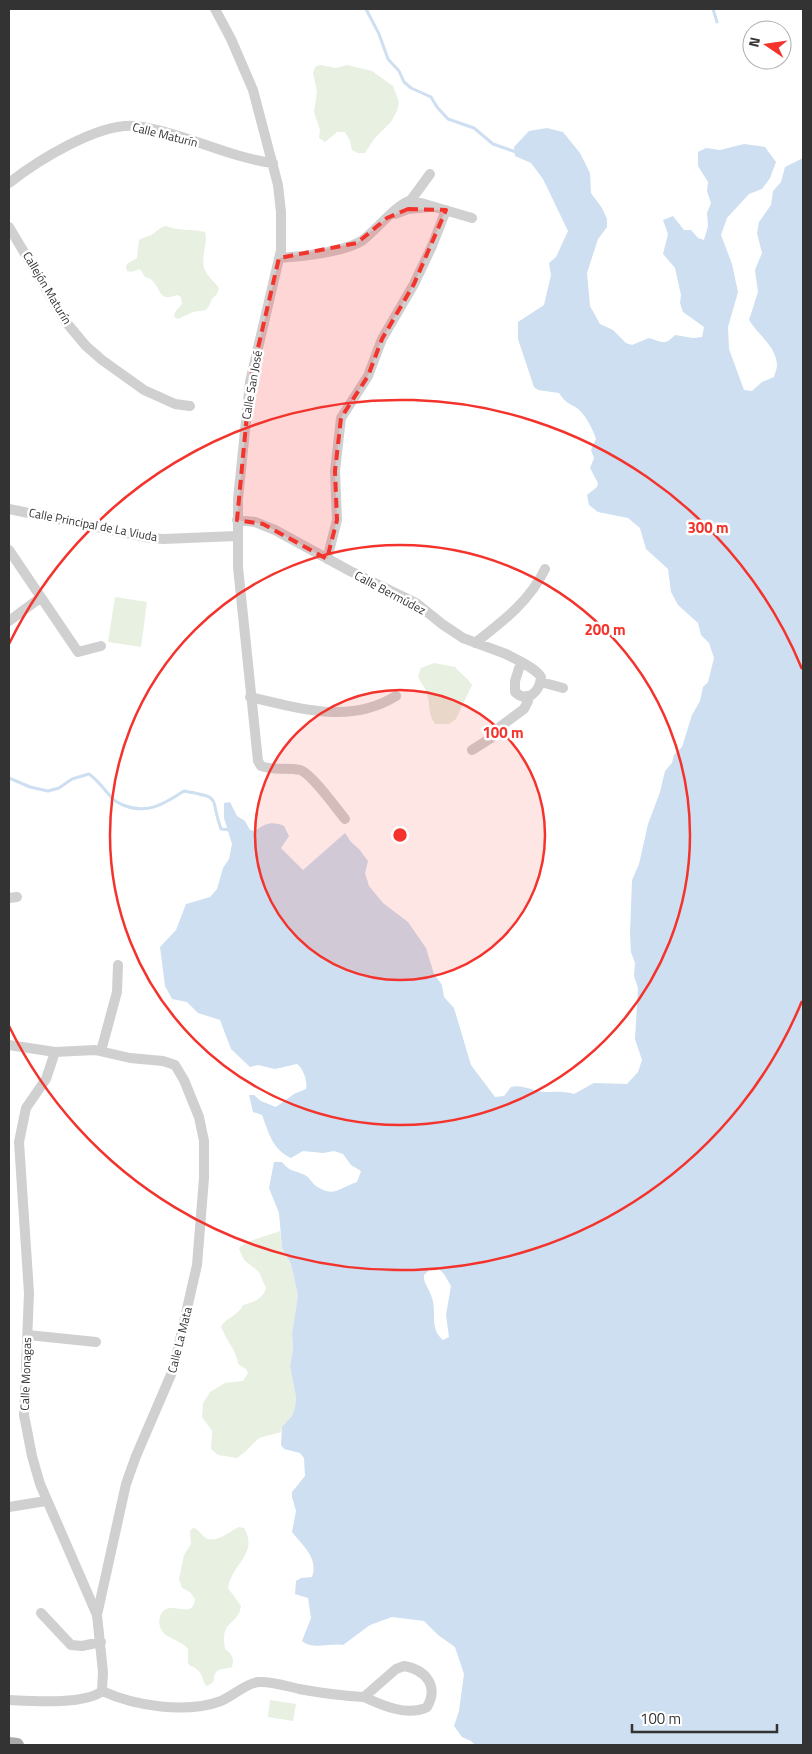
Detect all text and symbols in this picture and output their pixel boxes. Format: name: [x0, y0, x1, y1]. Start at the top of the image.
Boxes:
north arrow: [742, 20, 792, 70]
text: N: [743, 35, 765, 49]
street label: Calle Maturín: [130, 117, 200, 152]
street label: Callejón Maturín: [18, 248, 77, 328]
street label: Calle San José: [236, 349, 267, 421]
street label: Calle Principal de La Viuda: [27, 503, 159, 546]
text: 300 m: [687, 516, 729, 539]
street label: Calle Bermúdez: [351, 566, 429, 619]
text: 200 m: [584, 618, 626, 641]
text: 100 m: [482, 721, 524, 744]
centre of rings: [391, 826, 409, 844]
street label: Calle La Mata: [162, 1305, 197, 1375]
street label: Calle Monagas: [15, 1337, 36, 1411]
scale bar: [632, 1702, 777, 1734]
text: 100 m: [640, 1707, 681, 1730]

